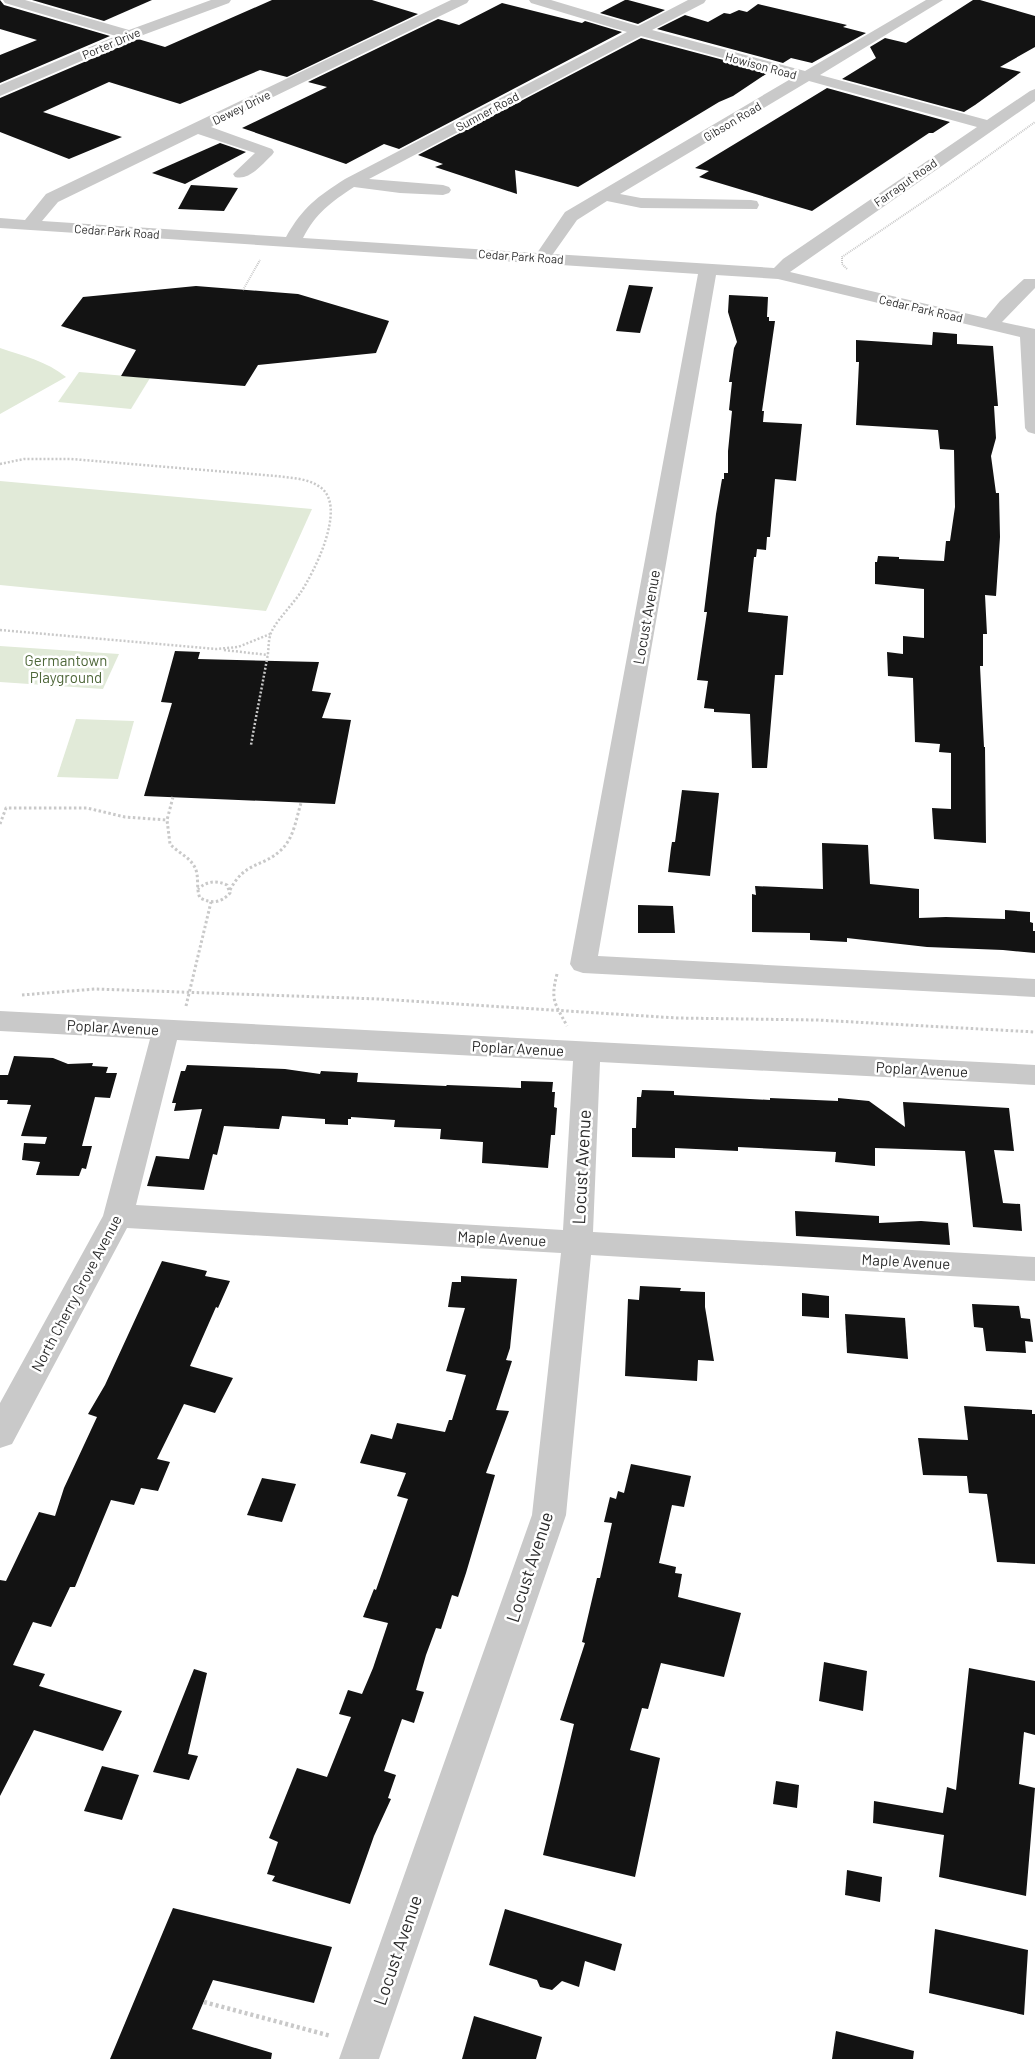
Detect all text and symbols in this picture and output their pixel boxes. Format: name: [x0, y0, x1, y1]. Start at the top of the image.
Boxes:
street label: Porter Drive: [80, 24, 142, 62]
street label: Howison Road: [724, 49, 798, 81]
street label: Dewey Drive: [210, 87, 272, 127]
street label: Sumner Road: [453, 89, 521, 133]
street label: Gibson Road: [701, 98, 763, 144]
street label: Farragut Road: [871, 155, 939, 209]
street label: Cedar Park Road: [74, 221, 160, 241]
street label: Cedar Park Road: [478, 246, 564, 266]
street label: Cedar Park Road: [878, 292, 964, 324]
street label: Locust Avenue: [629, 568, 663, 666]
park label: Germantown Playground: [25, 651, 107, 686]
street label: Poplar Avenue: [66, 1016, 160, 1038]
street label: Poplar Avenue: [471, 1037, 565, 1059]
street label: Poplar Avenue: [875, 1058, 969, 1080]
street label: Locust Avenue: [567, 1109, 595, 1225]
street label: North Cherry Grove Avenue: [27, 1212, 125, 1374]
street label: Maple Avenue: [457, 1227, 547, 1249]
street label: Maple Avenue: [861, 1250, 951, 1272]
street label: Locust Avenue: [501, 1509, 557, 1625]
street label: Locust Avenue: [368, 1892, 426, 2008]

